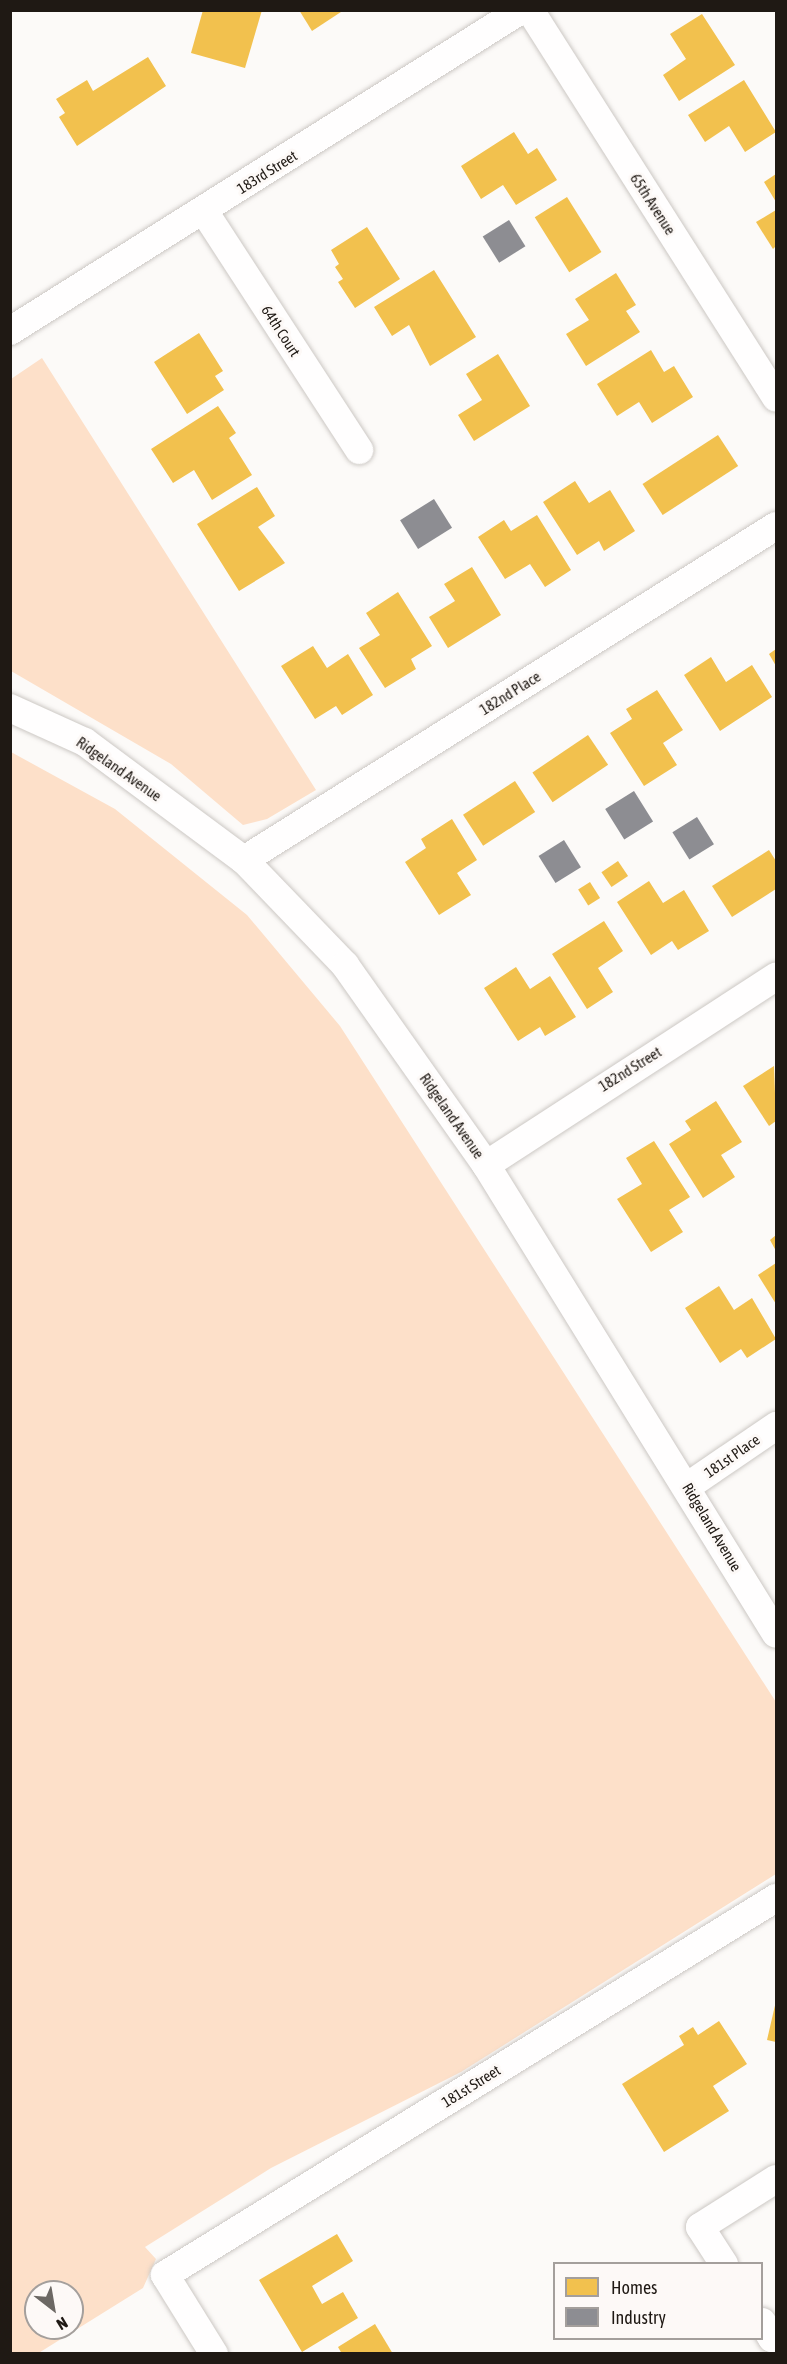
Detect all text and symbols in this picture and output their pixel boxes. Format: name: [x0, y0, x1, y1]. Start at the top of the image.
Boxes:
street label: 183rd Street: [234, 146, 300, 198]
street label: 65th Avenue: [627, 170, 679, 238]
street label: 64th Court: [258, 302, 304, 360]
street label: 182nd Place: [476, 667, 544, 719]
street label: Ridgeland Avenue: [73, 733, 165, 805]
street label: 182nd Street: [595, 1043, 665, 1095]
street label: Ridgeland Avenue: [416, 1070, 488, 1162]
street label: 181st Place: [701, 1430, 763, 1482]
street label: Ridgeland Avenue: [679, 1480, 745, 1574]
street label: 181st Street: [438, 2061, 504, 2111]
legend: [553, 2262, 763, 2340]
text: Homes: [611, 2277, 657, 2298]
north arrow: [24, 2280, 84, 2340]
text: Industry: [611, 2307, 666, 2328]
text: N: [54, 2314, 71, 2334]

